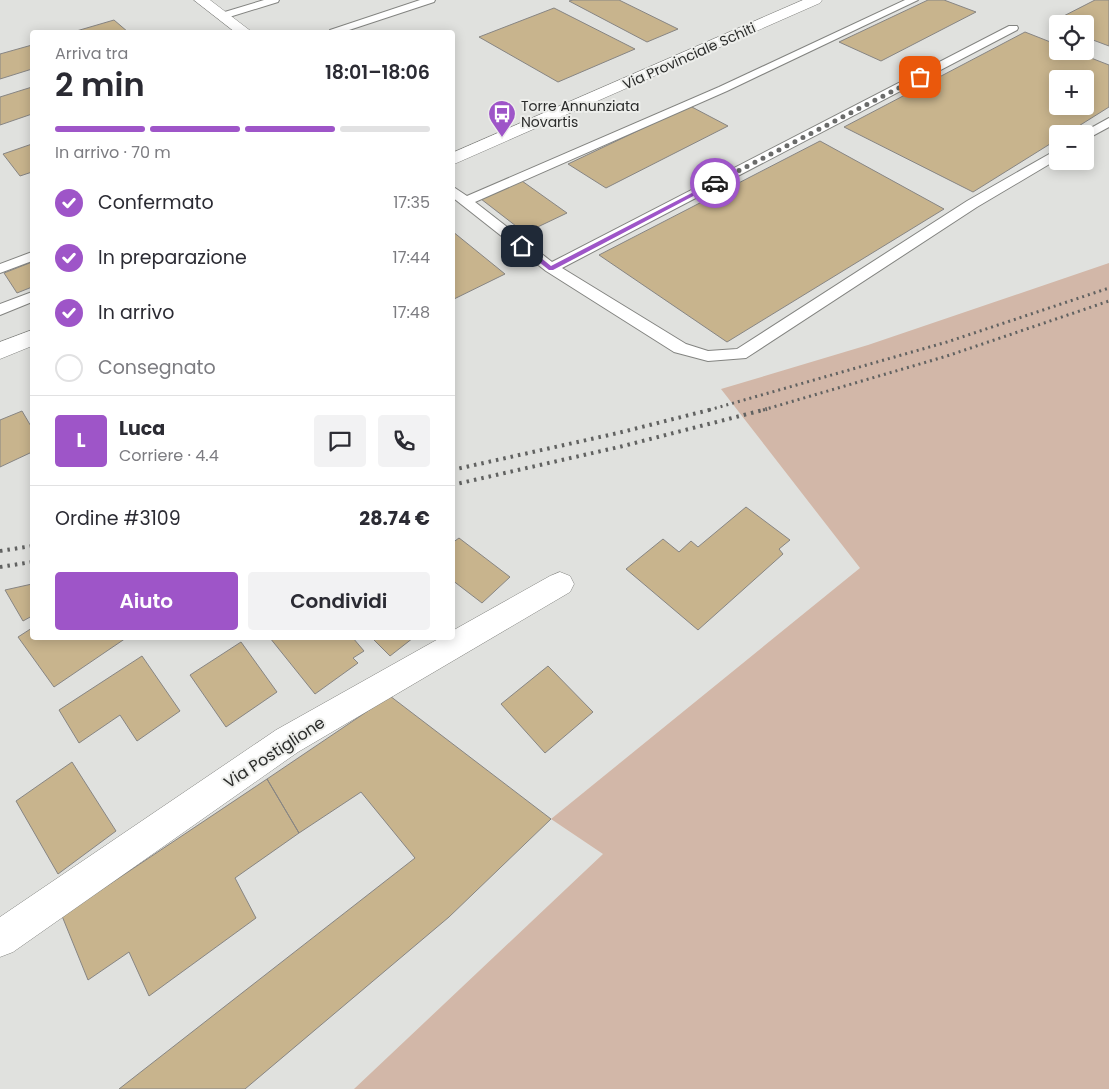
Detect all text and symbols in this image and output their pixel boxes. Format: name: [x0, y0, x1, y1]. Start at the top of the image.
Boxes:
map controls: [1049, 15, 1094, 170]
button: locate: [1049, 15, 1094, 60]
street label: Via Provinciale Schiti: [619, 18, 759, 94]
text: Arriva tra: [55, 42, 128, 65]
pin: [899, 56, 941, 98]
text: 18:01–18:06: [325, 59, 430, 86]
text: 2 min: [55, 62, 145, 107]
icon: bag: [906, 63, 934, 91]
button: +: [1049, 70, 1094, 115]
place label: Torre Annunziata Novartis: [521, 96, 640, 132]
bus stop icon: Torre Annunziata Novartis: [487, 99, 517, 138]
button: −: [1049, 125, 1094, 170]
text: In arrivo · 70 m: [55, 141, 171, 164]
courier: [690, 158, 740, 208]
icon: car: [701, 169, 729, 197]
icon: check: [55, 189, 83, 217]
text: Confermato: [98, 189, 214, 216]
text: 17:35: [393, 191, 430, 214]
pin: [501, 225, 543, 267]
icon: home: [508, 232, 536, 260]
icon: check: [55, 244, 83, 272]
text: In preparazione: [98, 244, 247, 271]
text: 17:44: [393, 246, 430, 269]
icon: check: [55, 299, 83, 327]
text: In arrivo: [98, 299, 174, 326]
text: 17:48: [393, 301, 430, 324]
text: Consegnato: [98, 354, 216, 381]
text: Luca: [119, 415, 165, 442]
button: chat: [314, 415, 366, 467]
button: phone: [378, 415, 430, 467]
text: L: [76, 427, 86, 454]
text: Corriere · 4.4: [119, 444, 219, 467]
text: Ordine #3109: [55, 505, 181, 532]
text: 28.74 €: [359, 505, 430, 532]
button: Aiuto: [55, 572, 238, 630]
button: Condividi: [248, 572, 430, 630]
street label: Via Postiglione: [219, 711, 329, 794]

